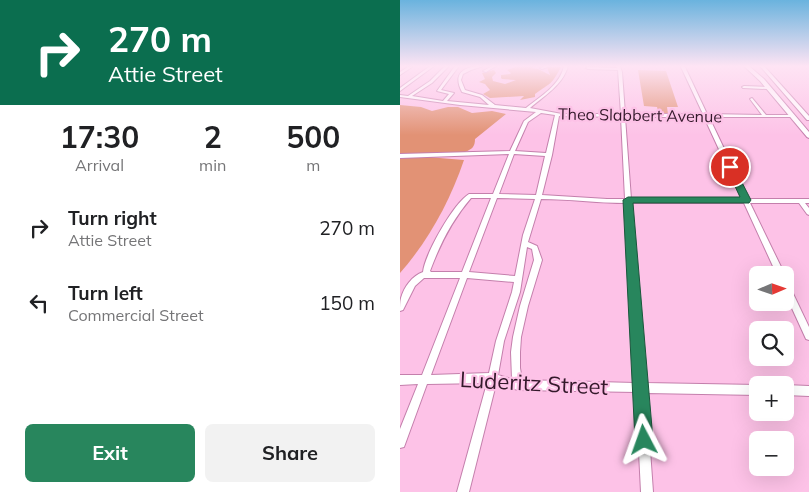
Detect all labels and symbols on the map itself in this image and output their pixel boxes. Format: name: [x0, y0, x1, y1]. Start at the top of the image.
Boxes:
street label: Theo Slabbert Avenue: [558, 104, 722, 126]
pin: [709, 146, 751, 188]
north arrow: [749, 266, 794, 311]
street label: Luderitz Street: [459, 365, 609, 401]
position arrow: [617, 413, 669, 465]

